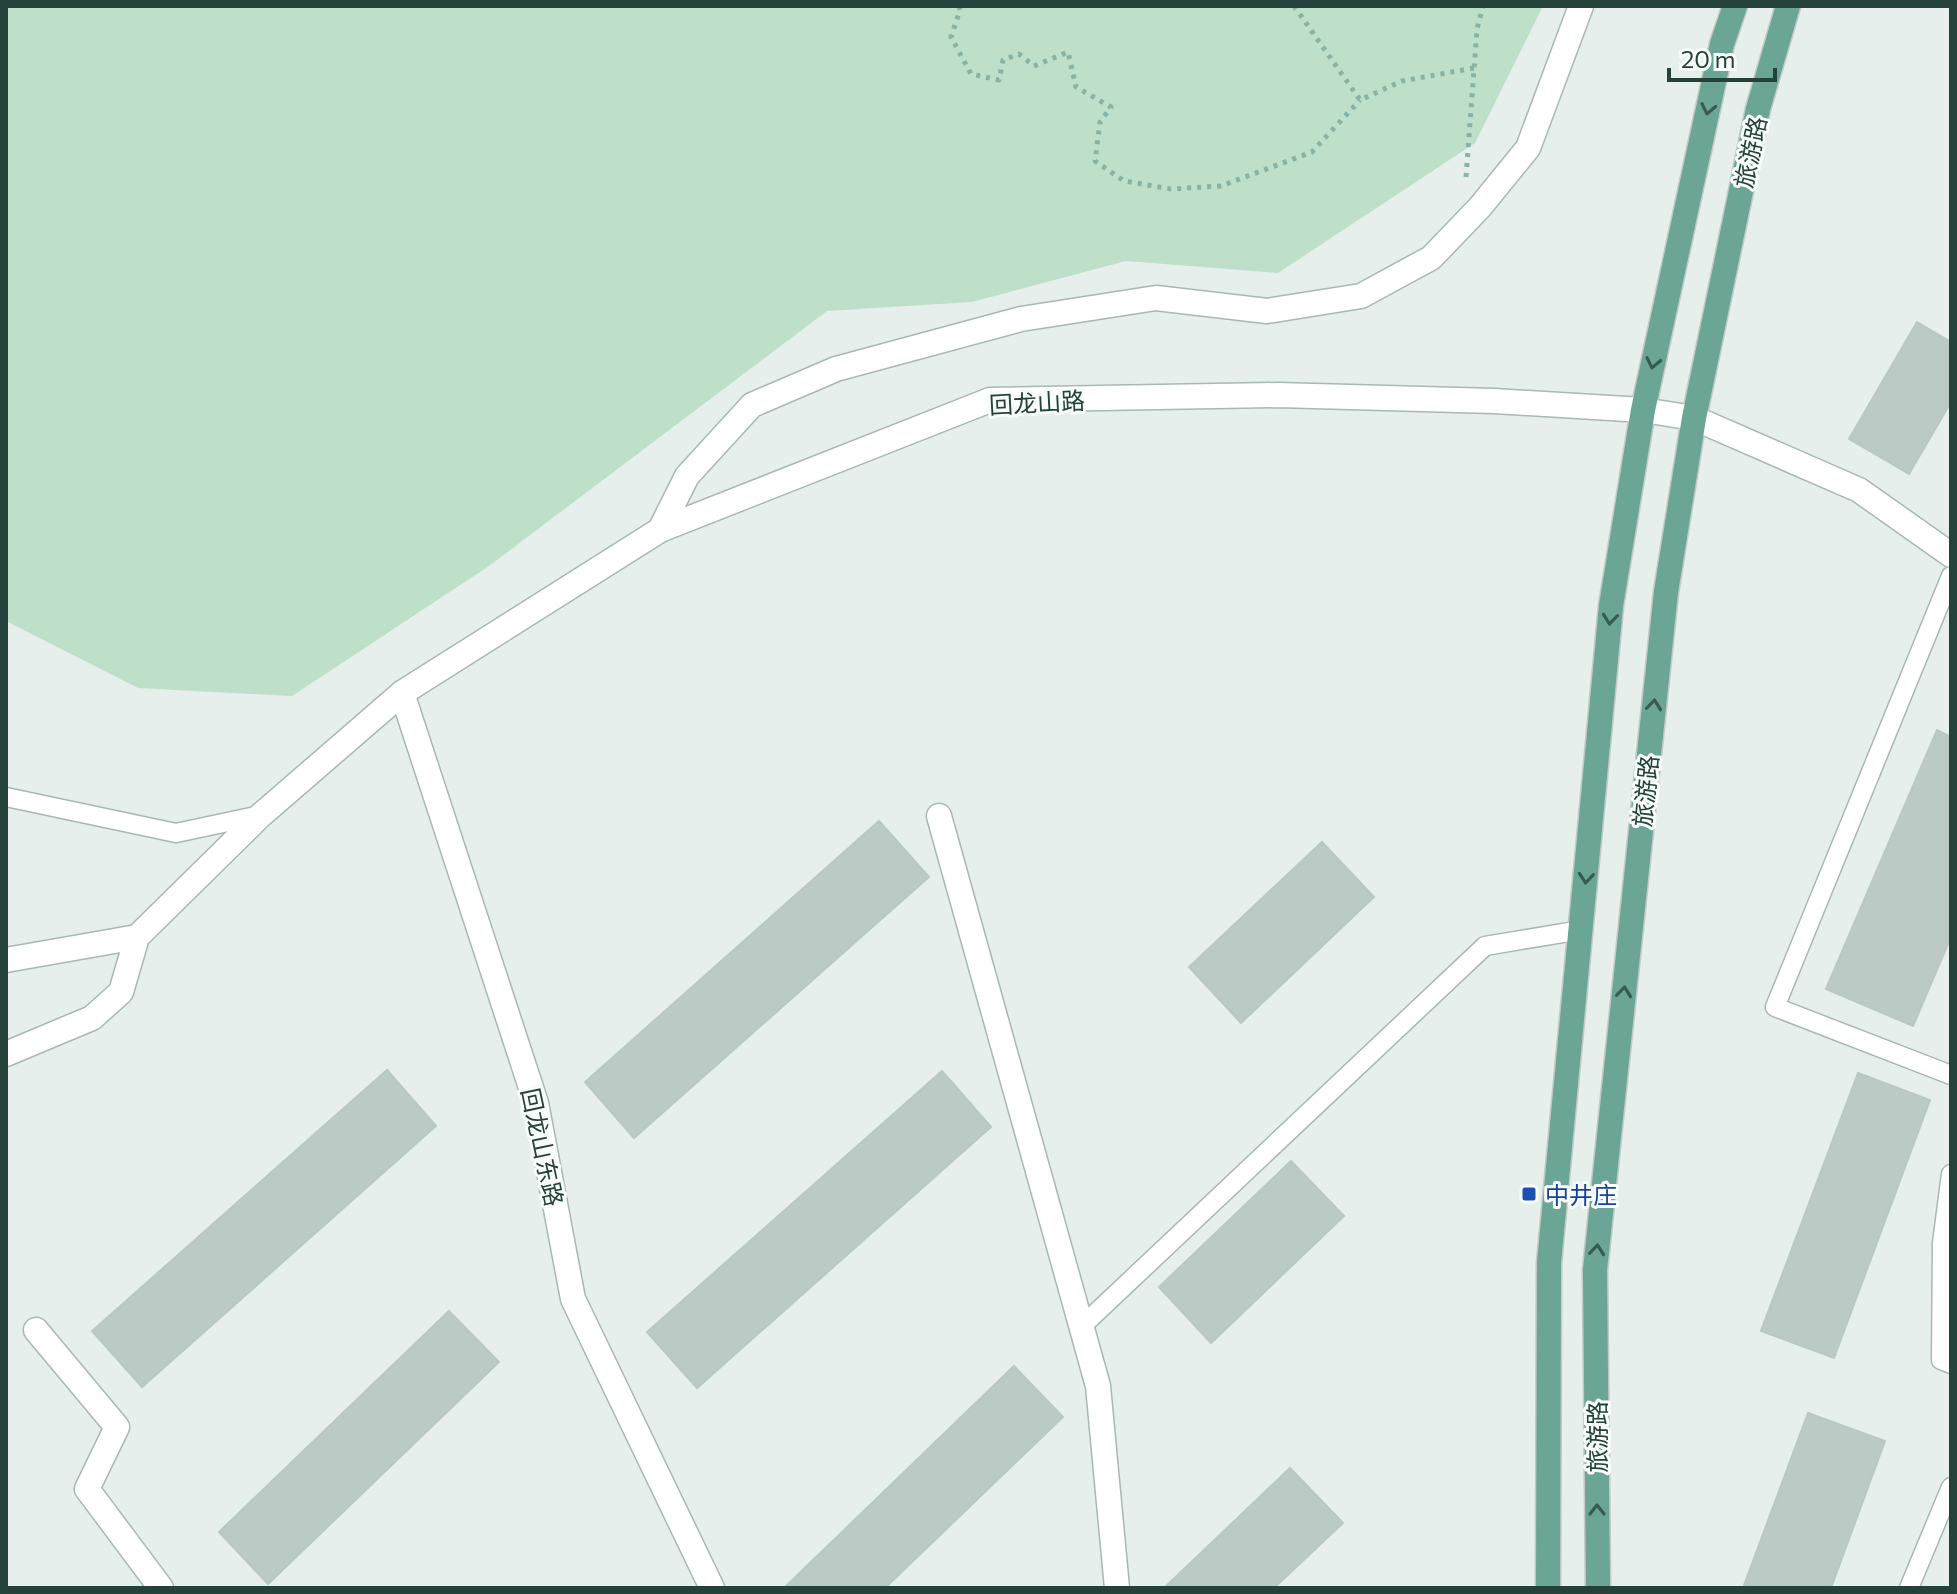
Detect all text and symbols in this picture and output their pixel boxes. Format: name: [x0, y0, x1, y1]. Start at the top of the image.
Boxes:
scale bar: [1669, 32, 1775, 82]
text: 20 m: [1681, 44, 1735, 73]
one-way arrow: [1700, 101, 1717, 115]
street label: 旅游路: [1728, 114, 1772, 190]
one-way arrow: [1645, 355, 1662, 369]
street label: 回龙山路: [988, 385, 1086, 419]
one-way arrow: [1602, 613, 1619, 626]
one-way arrow: [1646, 698, 1663, 711]
street label: 旅游路: [1627, 754, 1663, 828]
one-way arrow: [1577, 872, 1594, 885]
one-way arrow: [1616, 985, 1633, 998]
street label: 回龙山东路: [516, 1085, 570, 1209]
place label: 中井庄: [1545, 1180, 1617, 1209]
marker: 中井庄: [1520, 1185, 1538, 1203]
one-way arrow: [1589, 1243, 1606, 1256]
street label: 旅游路: [1582, 1401, 1611, 1473]
one-way arrow: [1588, 1503, 1606, 1516]

